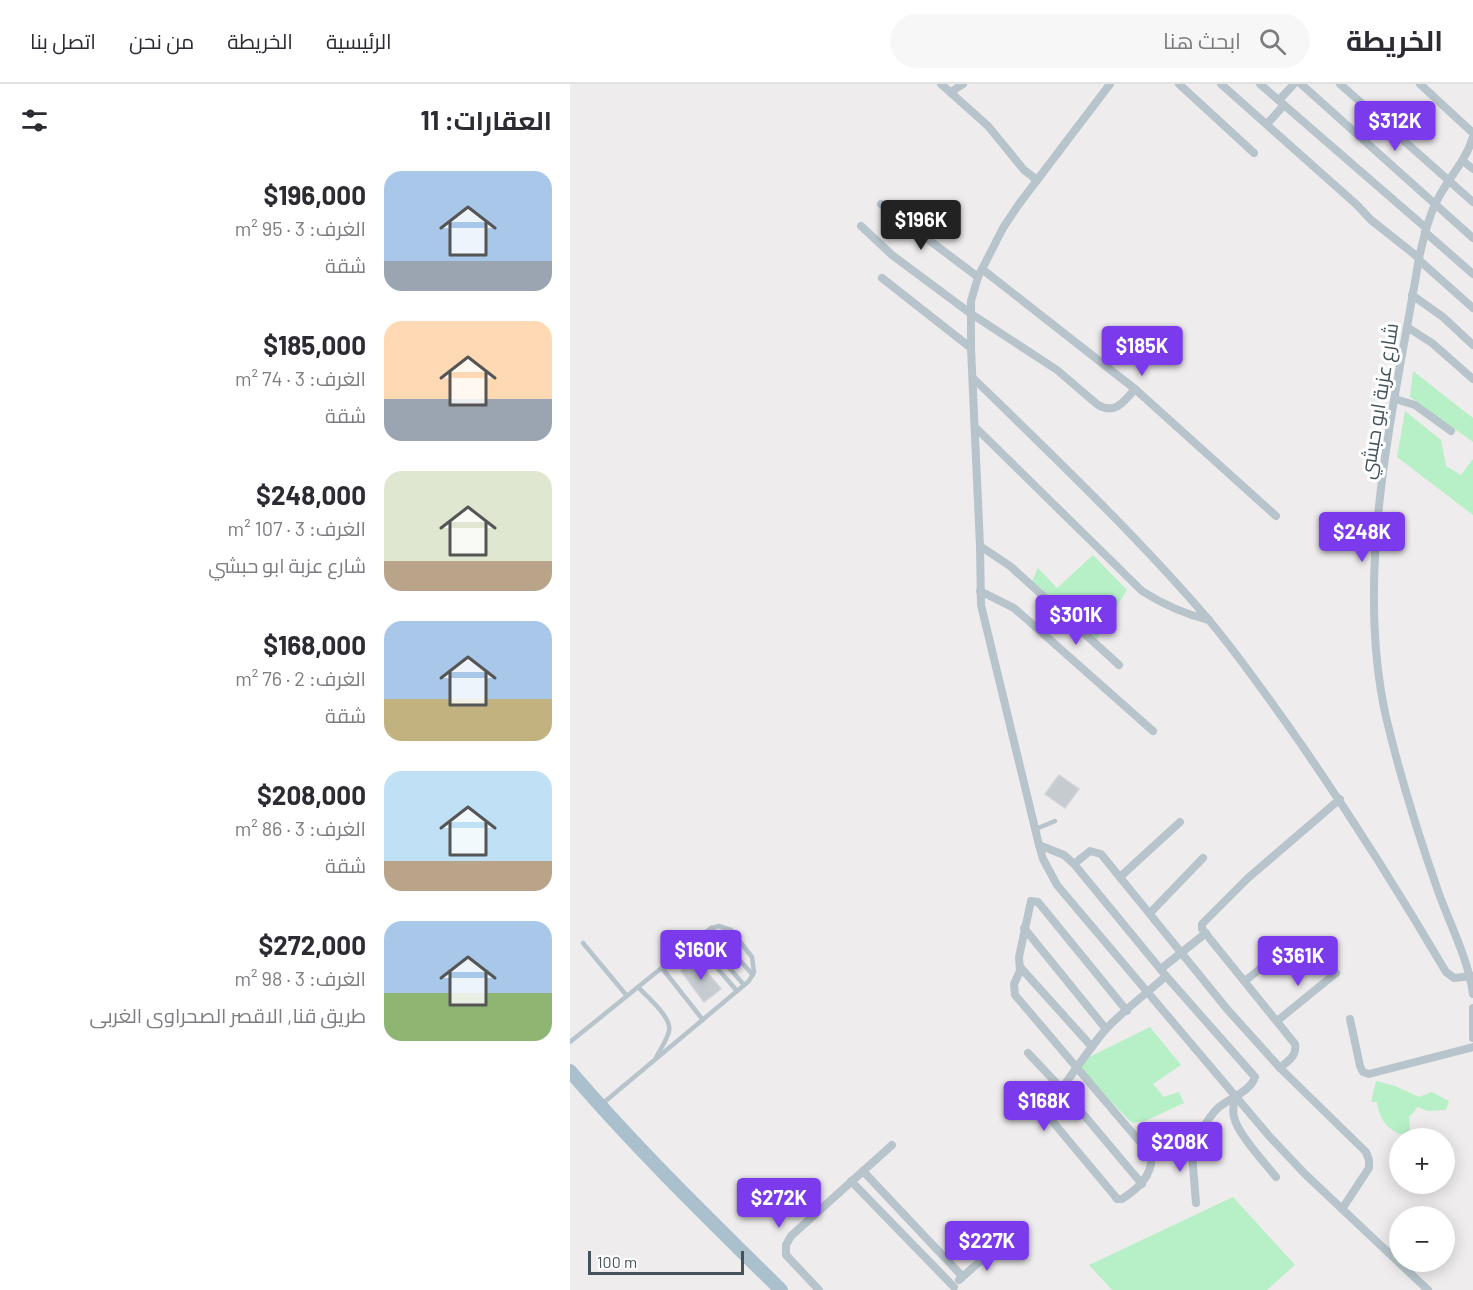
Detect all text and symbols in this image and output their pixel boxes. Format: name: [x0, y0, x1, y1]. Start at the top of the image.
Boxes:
search box: [890, 14, 1310, 68]
text: الخريطة: [1346, 23, 1443, 57]
icon: search: [1256, 25, 1289, 58]
text: ابحث هنا: [1163, 27, 1241, 53]
text: اتصل بنا: [30, 28, 96, 53]
text: من نحن: [129, 28, 194, 53]
text: الخريطة: [227, 28, 293, 53]
text: الرئيسية: [326, 28, 392, 53]
pin: $312K: [1353, 101, 1437, 152]
icon: filters: [18, 104, 51, 137]
text: العقارات: 11: [421, 104, 552, 135]
text: $312K: [1369, 108, 1421, 132]
text: $196,000: [263, 179, 366, 210]
icon: home: [432, 195, 504, 267]
pin: $196K: [879, 200, 963, 251]
text: $196K: [895, 207, 947, 231]
text: الغرف: 3 · 95 m²: [235, 216, 366, 240]
text: شقة: [325, 253, 366, 277]
street label: شارع عزبة ابو حبشي: [1354, 321, 1406, 481]
pin: $185K: [1100, 326, 1184, 377]
text: $185,000: [263, 329, 366, 360]
text: $185K: [1116, 333, 1168, 357]
icon: home: [432, 345, 504, 417]
text: الغرف: 3 · 74 m²: [235, 366, 366, 390]
text: شقة: [325, 403, 366, 427]
text: $248,000: [256, 479, 366, 510]
icon: home: [432, 495, 504, 567]
pin: $248K: [1320, 512, 1404, 563]
text: الغرف: 3 · 107 m²: [228, 516, 366, 540]
text: $248K: [1333, 519, 1391, 543]
text: شارع عزبة ابو حبشي: [208, 553, 366, 577]
pin: $301K: [1034, 595, 1118, 646]
text: $301K: [1049, 602, 1103, 626]
text: $168,000: [263, 629, 366, 660]
icon: home: [432, 645, 504, 717]
text: الغرف: 2 · 76 m²: [235, 666, 366, 690]
text: شقة: [325, 703, 366, 727]
text: $208,000: [257, 779, 366, 810]
icon: home: [432, 795, 504, 867]
text: الغرف: 3 · 86 m²: [235, 816, 366, 840]
text: شقة: [325, 853, 366, 877]
text: $272,000: [258, 929, 366, 960]
pin: $160K: [659, 930, 743, 981]
pin: $361K: [1256, 936, 1340, 987]
text: $160K: [674, 937, 728, 961]
text: $361K: [1272, 943, 1324, 967]
icon: home: [432, 945, 504, 1017]
text: الغرف: 3 · 98 m²: [235, 966, 366, 990]
text: طريق قنا, الاقصر الصحراوى الغربى: [90, 1003, 366, 1027]
pin: $168K: [1002, 1081, 1086, 1132]
text: $168K: [1018, 1088, 1070, 1112]
pin: $208K: [1138, 1122, 1222, 1173]
map controls: [1389, 1128, 1455, 1272]
button: +: [1389, 1128, 1455, 1194]
text: $208K: [1151, 1129, 1209, 1153]
pin: $272K: [737, 1178, 821, 1229]
text: $272K: [751, 1185, 807, 1209]
button: −: [1389, 1206, 1455, 1272]
pin: $227K: [945, 1221, 1029, 1272]
text: $227K: [959, 1228, 1015, 1252]
scale bar: [588, 1248, 744, 1276]
text: 100 m: [597, 1252, 637, 1271]

